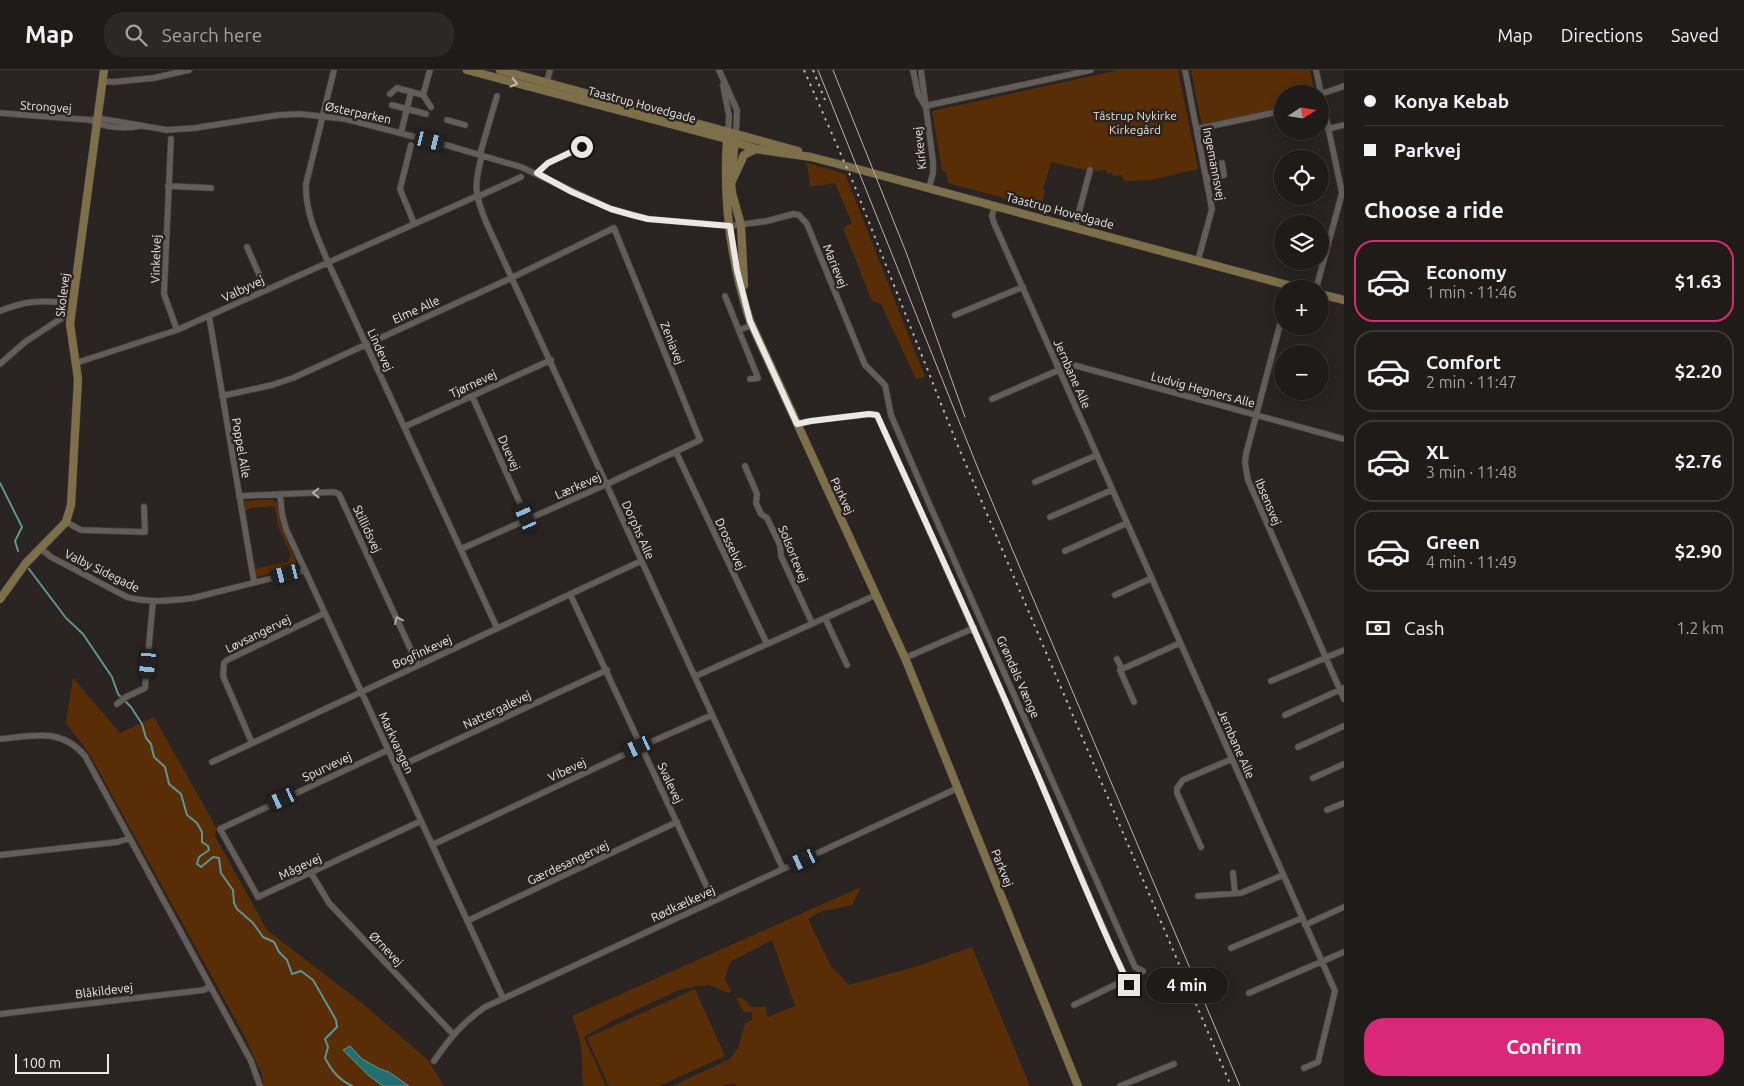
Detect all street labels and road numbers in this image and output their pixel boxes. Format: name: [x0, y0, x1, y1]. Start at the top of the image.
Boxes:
street label: Taastrup Hovedgade: [587, 84, 698, 125]
street label: Strongvej: [20, 98, 72, 115]
street label: Østerparken: [324, 99, 392, 126]
street label: Kirkevej: [911, 126, 928, 170]
street label: Ingemannsvej: [1201, 126, 1228, 202]
street label: Taastrup Hovedgade: [1005, 190, 1116, 231]
street label: Vinkelvej: [148, 234, 163, 284]
street label: Marievej: [821, 242, 850, 290]
street label: Skolevej: [53, 272, 72, 318]
street label: Valbyvej: [220, 273, 266, 304]
street label: Elme Alle: [390, 293, 441, 326]
street label: Zeniavej: [658, 320, 687, 366]
street label: Lindevej: [365, 327, 396, 373]
street label: Jernbane Alle: [1051, 337, 1093, 410]
street label: Tjørnevej: [447, 367, 498, 400]
street label: Ludvig Hegners Alle: [1150, 369, 1256, 410]
street label: Poppel Alle: [230, 417, 253, 479]
street label: Duevej: [496, 433, 523, 473]
street label: Lærkevej: [553, 470, 603, 501]
street label: Parkvej: [828, 475, 857, 516]
street label: Ibsensvej: [1253, 477, 1284, 527]
street label: Dorphs Alle: [620, 499, 657, 561]
street label: Stillidsvej: [351, 503, 384, 555]
street label: Drosselvej: [713, 516, 748, 572]
street label: Solsortevej: [776, 524, 811, 584]
street label: Valby Sidegade: [63, 547, 142, 594]
street label: Løvsangervej: [223, 612, 293, 655]
street label: Bogfinkevej: [390, 632, 453, 671]
street label: Grøndals Vænge: [994, 634, 1042, 720]
street label: Nattergalevej: [461, 688, 533, 731]
street label: Jernbane Alle: [1215, 707, 1257, 780]
street label: Markvangen: [377, 710, 416, 776]
street label: Spurvevej: [300, 749, 354, 784]
street label: Vibevej: [546, 755, 588, 784]
street label: Svalevej: [655, 760, 686, 805]
street label: Gærdesangervej: [525, 838, 611, 887]
street label: Parkvej: [989, 847, 1016, 889]
street label: Mågevej: [276, 851, 323, 882]
street label: Rødkælkevej: [649, 883, 717, 924]
street label: Ørnevej: [367, 929, 406, 969]
street label: Blåkildevej: [74, 981, 134, 1000]

